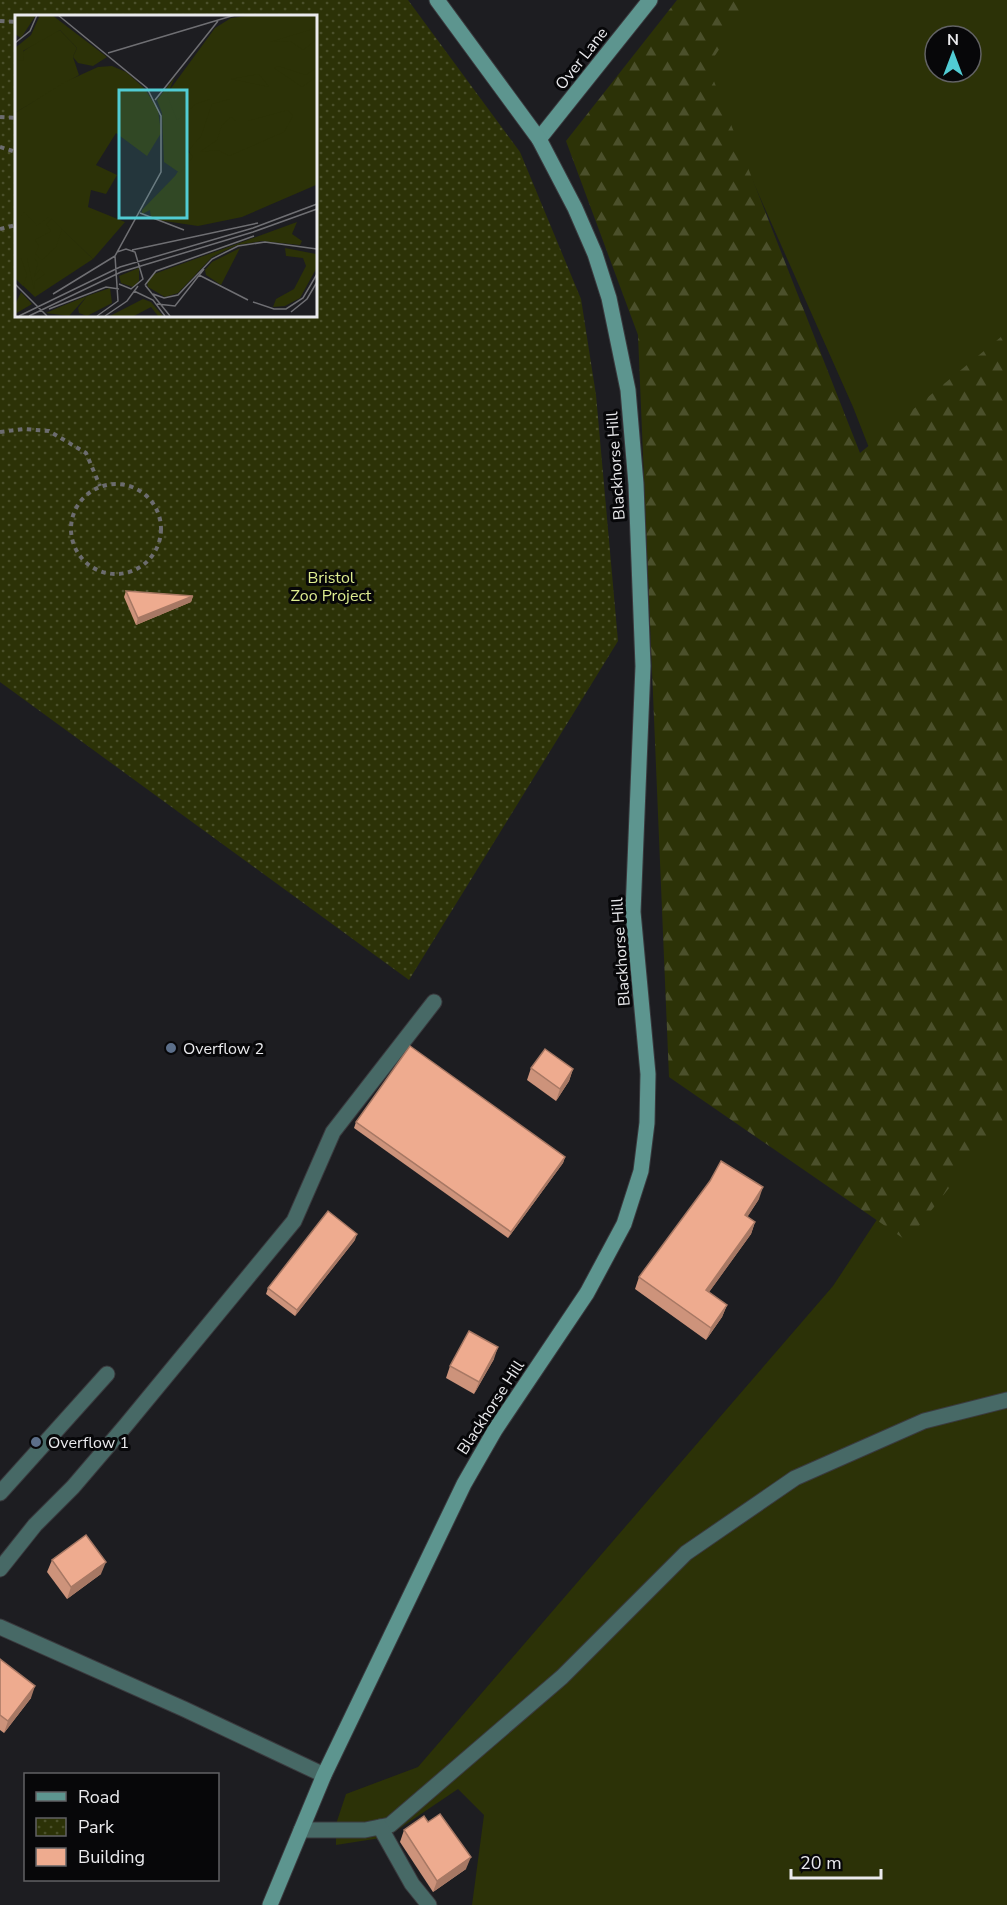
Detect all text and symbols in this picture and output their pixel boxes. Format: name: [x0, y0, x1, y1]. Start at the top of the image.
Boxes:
inset map: [15, 15, 316, 316]
street label: Over Lane: [550, 23, 613, 94]
north arrow: [923, 24, 983, 84]
text: N: [947, 29, 959, 51]
street label: Blackhorse Hill: [601, 411, 631, 521]
park label: Bristol Zoo Project: [291, 567, 372, 607]
street label: Blackhorse Hill: [606, 897, 636, 1007]
place label: Overflow 2: [183, 1038, 264, 1060]
marker: Overflow 2: [164, 1041, 178, 1055]
street label: Blackhorse Hill: [452, 1356, 530, 1459]
place label: Overflow 1: [48, 1432, 129, 1454]
marker: Overflow 1: [29, 1435, 43, 1449]
legend: [24, 1773, 219, 1881]
text: Road: [78, 1785, 120, 1809]
text: Park: [78, 1815, 115, 1839]
scale bar: [791, 1842, 881, 1880]
text: Building: [78, 1845, 145, 1869]
text: 20 m: [800, 1851, 842, 1875]

